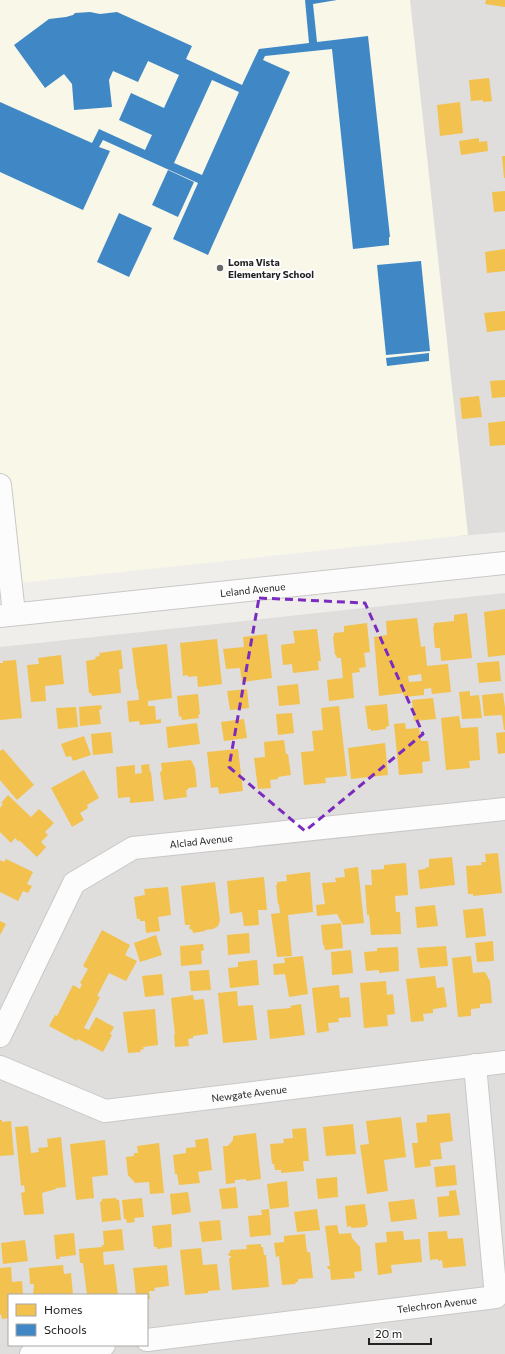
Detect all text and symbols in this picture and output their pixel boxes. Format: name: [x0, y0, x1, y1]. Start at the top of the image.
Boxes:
place label: Loma Vista Elementary School: [228, 256, 314, 280]
marker: Loma Vista Elementary School: [215, 263, 225, 273]
street label: Leland Avenue: [219, 580, 286, 599]
street label: Alclad Avenue: [169, 832, 233, 850]
street label: Newgate Avenue: [211, 1083, 287, 1104]
street label: Telechron Avenue: [396, 1293, 477, 1315]
legend: [8, 1294, 148, 1346]
text: Homes: [44, 1302, 82, 1316]
scale bar: [369, 1320, 431, 1346]
text: Schools: [44, 1322, 87, 1336]
text: 20 m: [375, 1326, 402, 1340]

